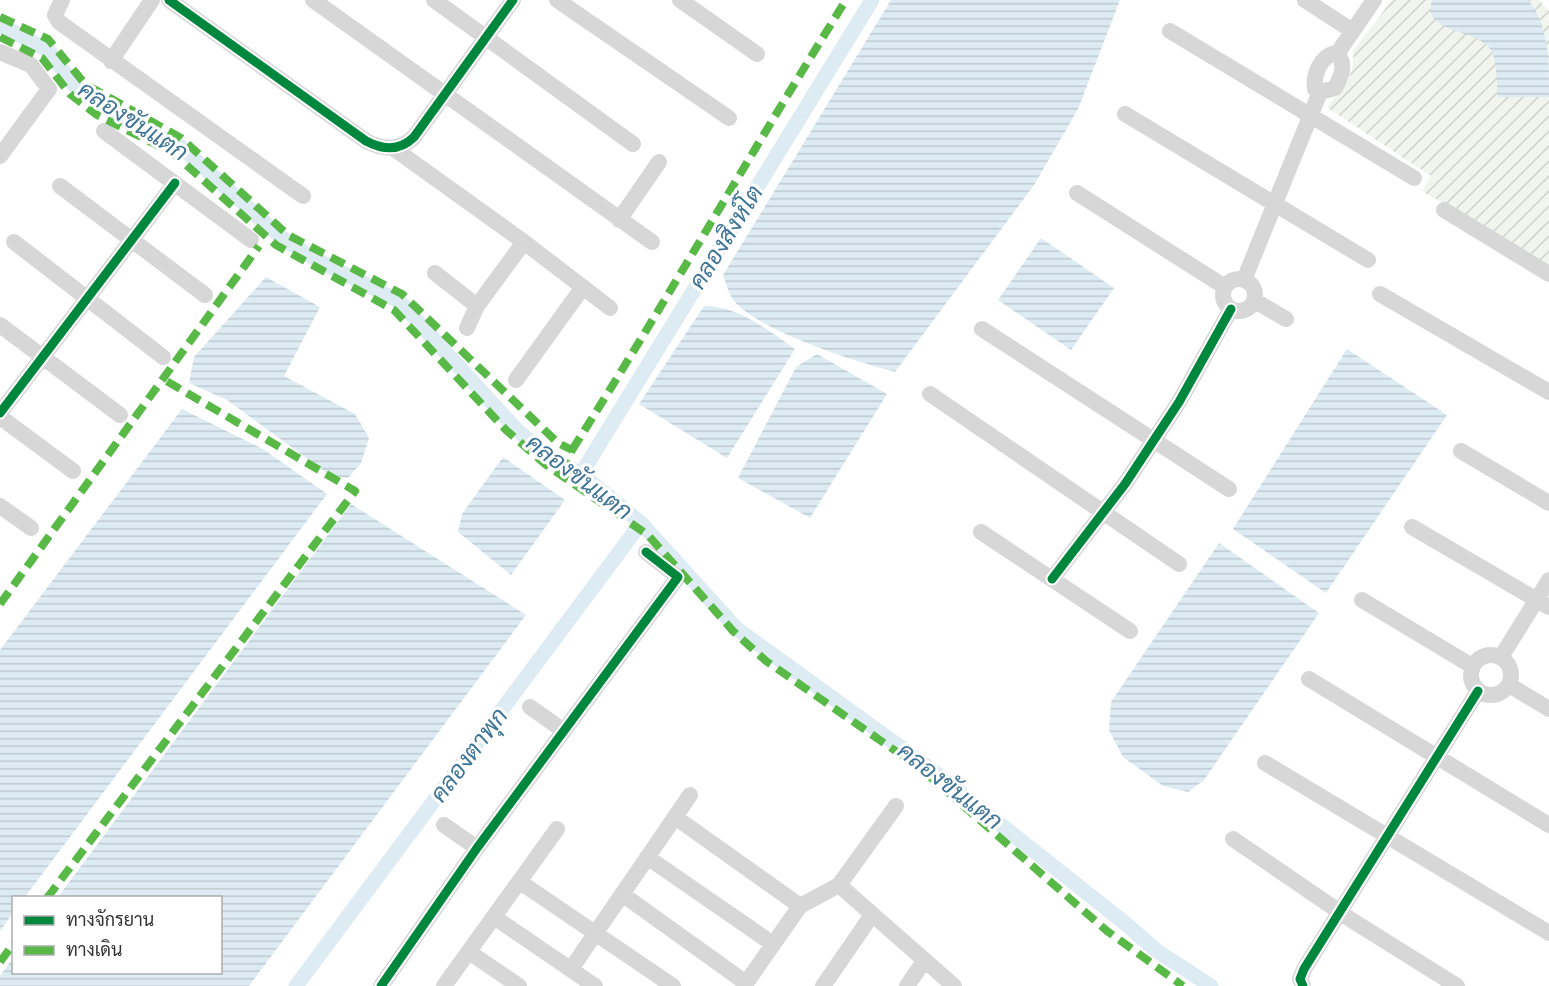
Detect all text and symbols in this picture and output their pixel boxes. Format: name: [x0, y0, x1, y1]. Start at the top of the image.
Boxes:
water label: คลองขันแตก: [73, 75, 193, 166]
water label: คลองสิงห์โต: [681, 179, 768, 294]
water label: คลองขันแตก: [521, 428, 637, 525]
water label: คลองตาพุก: [427, 704, 515, 809]
water label: คลองขันแตก: [893, 736, 1008, 835]
legend: [12, 896, 222, 974]
text: ทางจักรยาน: [66, 909, 154, 930]
text: ทางเดิน: [66, 939, 122, 960]

